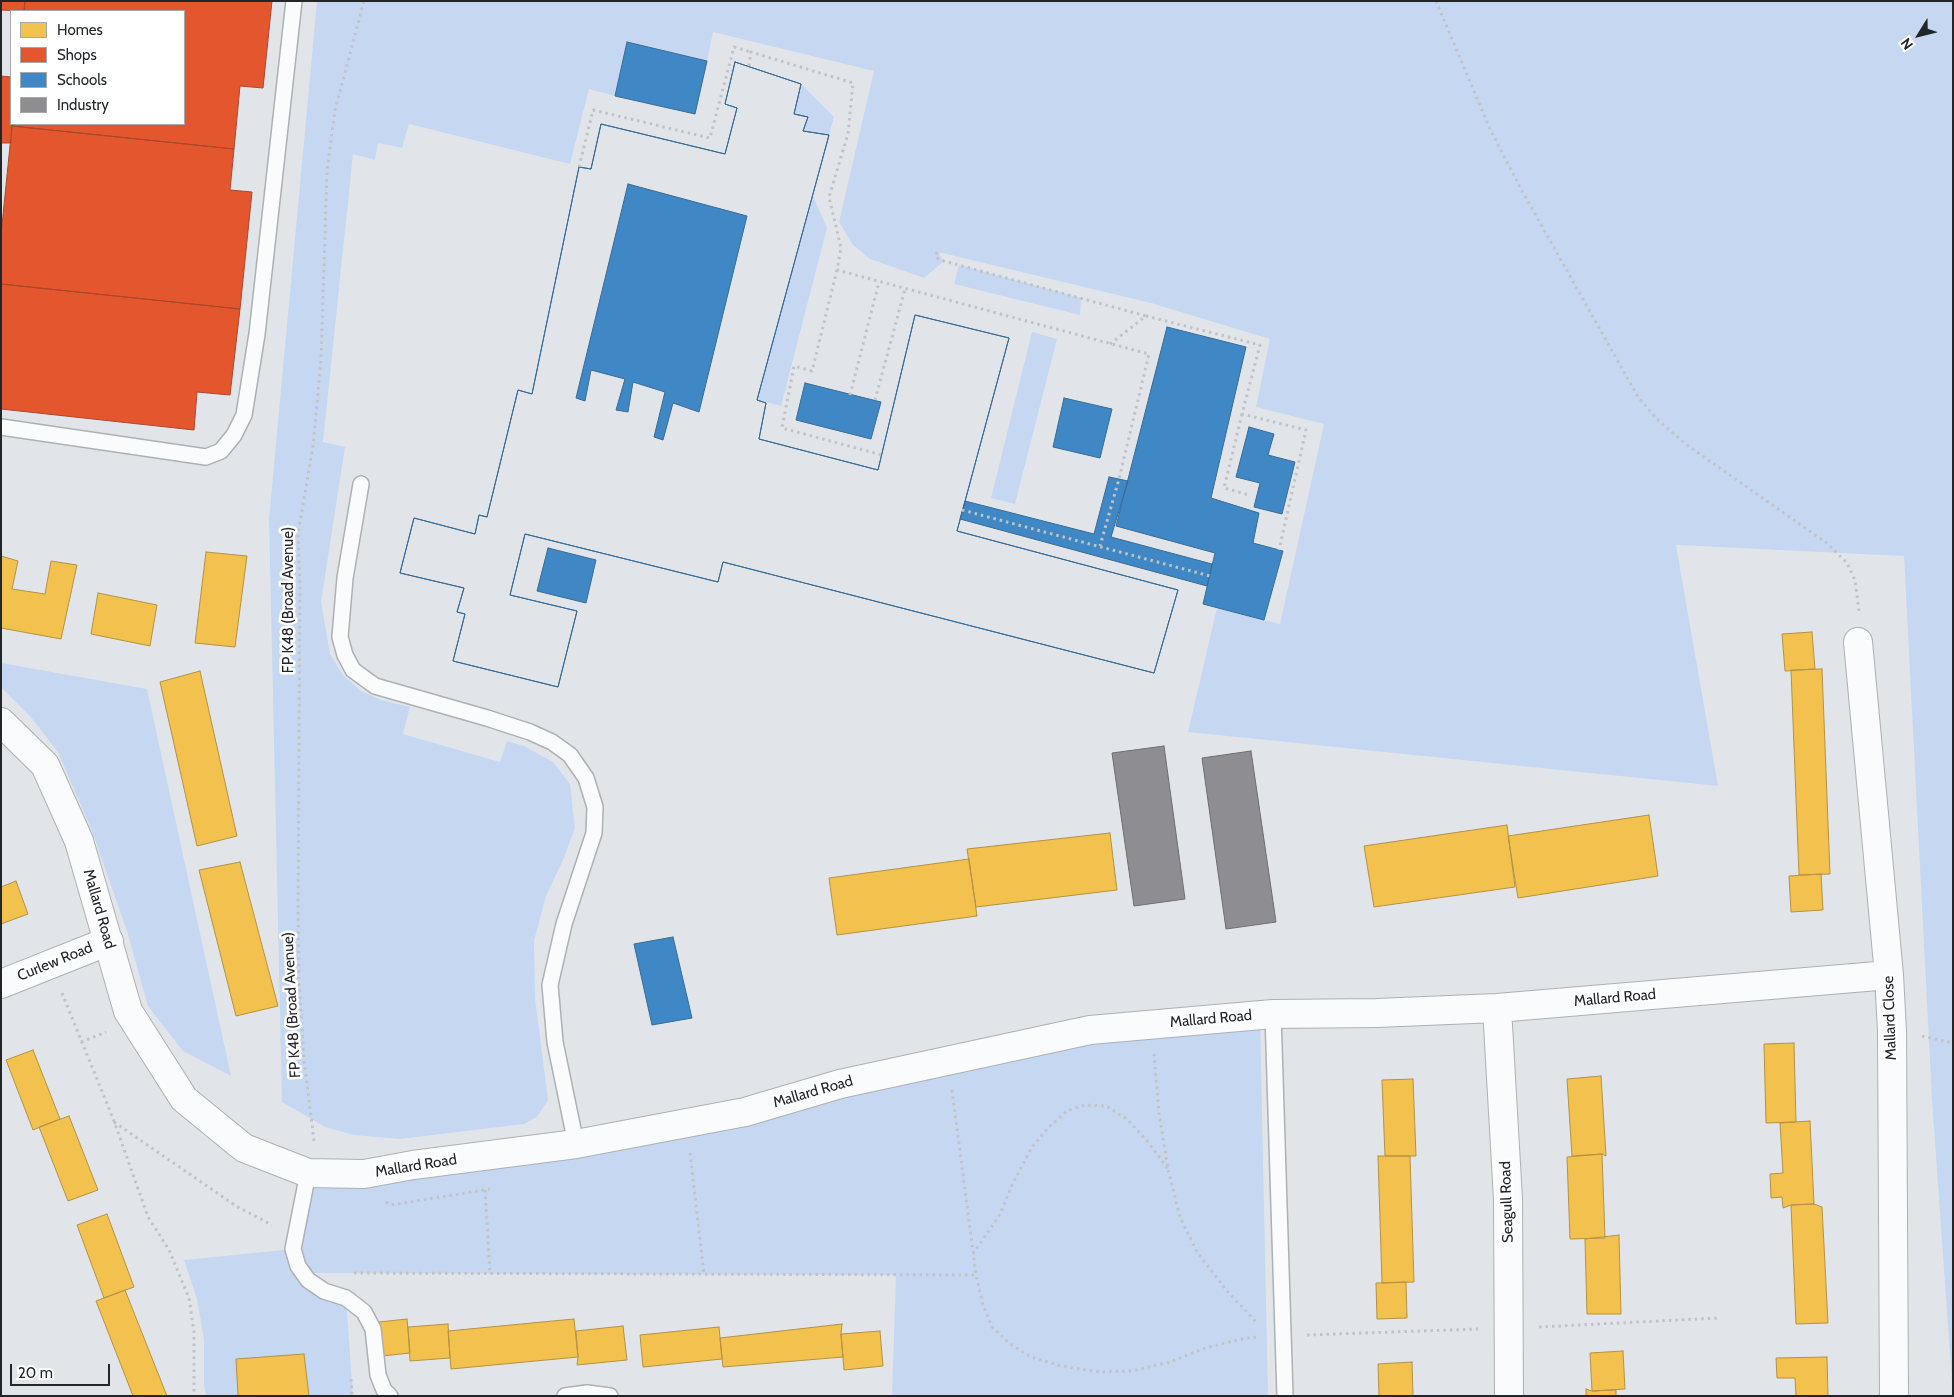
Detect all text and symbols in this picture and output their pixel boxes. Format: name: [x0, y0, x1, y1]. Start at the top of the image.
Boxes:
legend: [10, 10, 185, 125]
north arrow: [1894, 10, 1944, 60]
text: Homes: [57, 21, 103, 39]
text: N: [1897, 35, 1917, 53]
text: Shops: [57, 46, 97, 64]
text: Schools: [57, 71, 107, 89]
text: Industry: [57, 96, 109, 114]
street label: FP K48 (Broad Avenue): [280, 527, 298, 673]
street label: Mallard Road: [79, 867, 119, 951]
street label: FP K48 (Broad Avenue): [279, 931, 305, 1079]
street label: Curlew Road: [15, 939, 95, 985]
street label: Mallard Close: [1880, 975, 1900, 1061]
street label: Mallard Road: [1573, 985, 1657, 1011]
street label: Mallard Road: [1169, 1006, 1253, 1032]
street label: Mallard Road: [771, 1072, 855, 1112]
street label: Mallard Road: [374, 1151, 458, 1181]
street label: Seagull Road: [1497, 1161, 1517, 1243]
scale bar: [12, 1354, 112, 1386]
text: 20 m: [18, 1364, 53, 1382]

